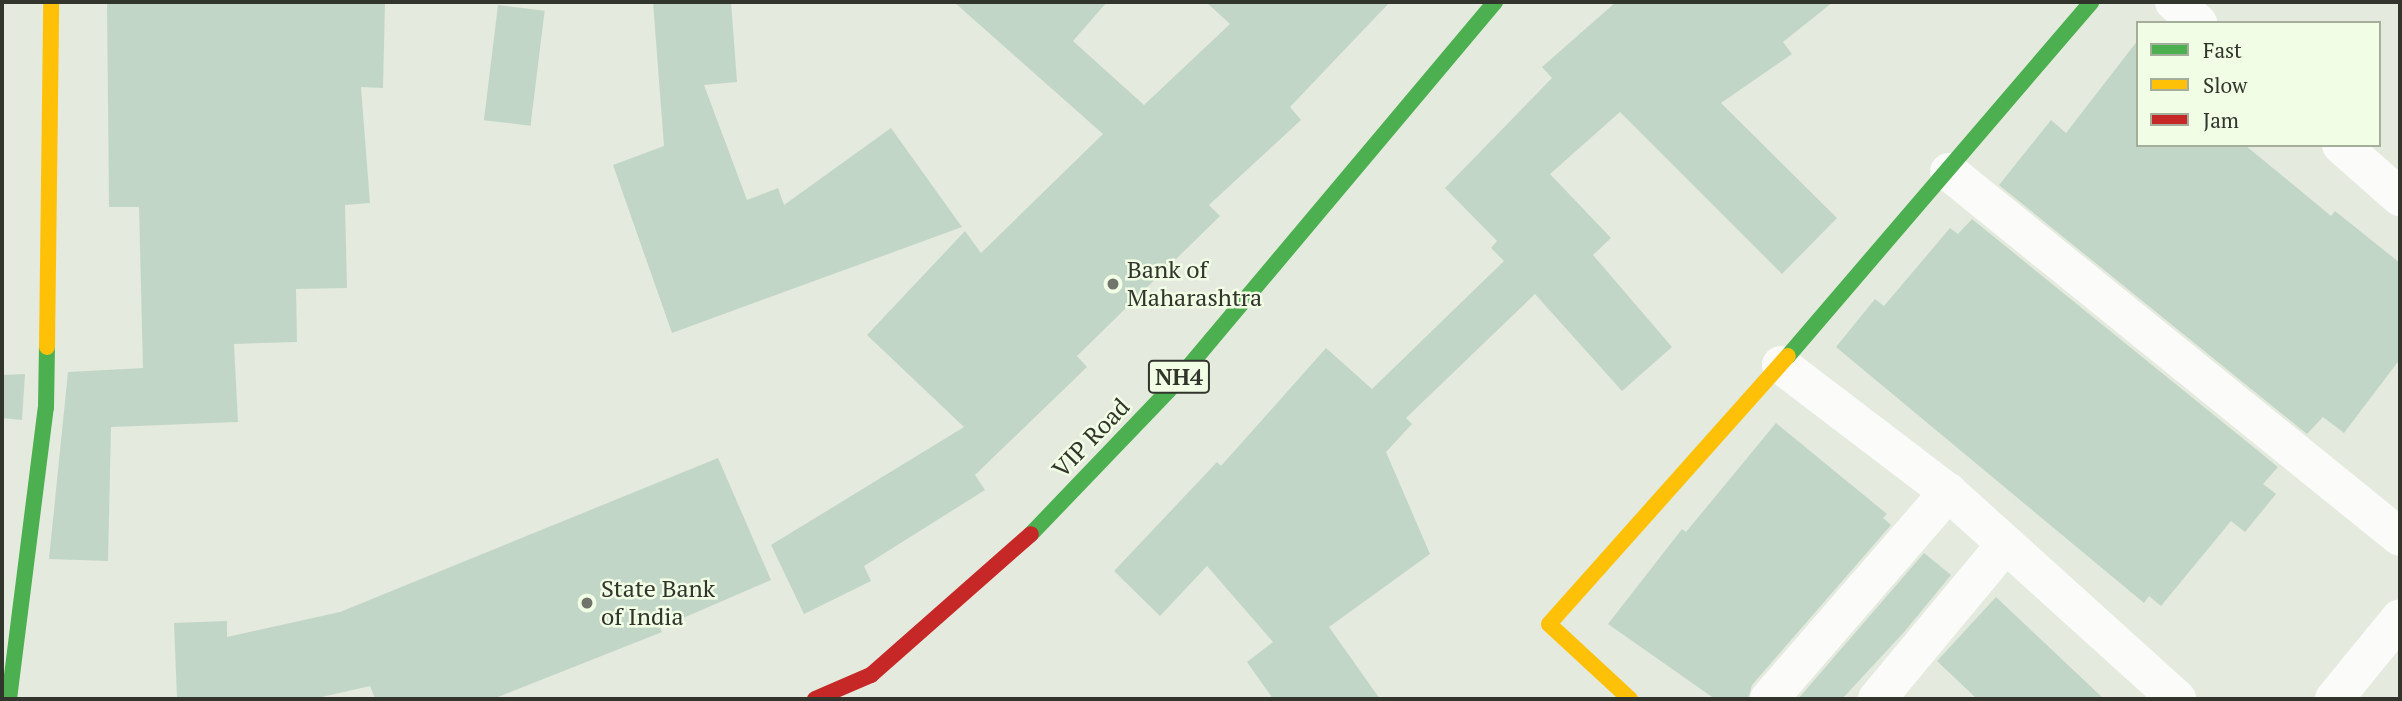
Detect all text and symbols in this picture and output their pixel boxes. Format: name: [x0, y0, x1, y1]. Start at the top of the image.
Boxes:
legend: [2136, 21, 2381, 147]
text: Fast: [2203, 36, 2242, 64]
text: Slow: [2203, 71, 2247, 99]
text: Jam: [2203, 106, 2239, 134]
place label: Bank of Maharashtra: [1127, 256, 1262, 312]
marker: Bank of Maharashtra: [1105, 276, 1121, 292]
road number: NH4: [1148, 358, 1210, 396]
street label: VIP Road: [1046, 393, 1136, 483]
place label: State Bank of India: [601, 575, 715, 631]
marker: State Bank of India: [579, 595, 595, 611]

